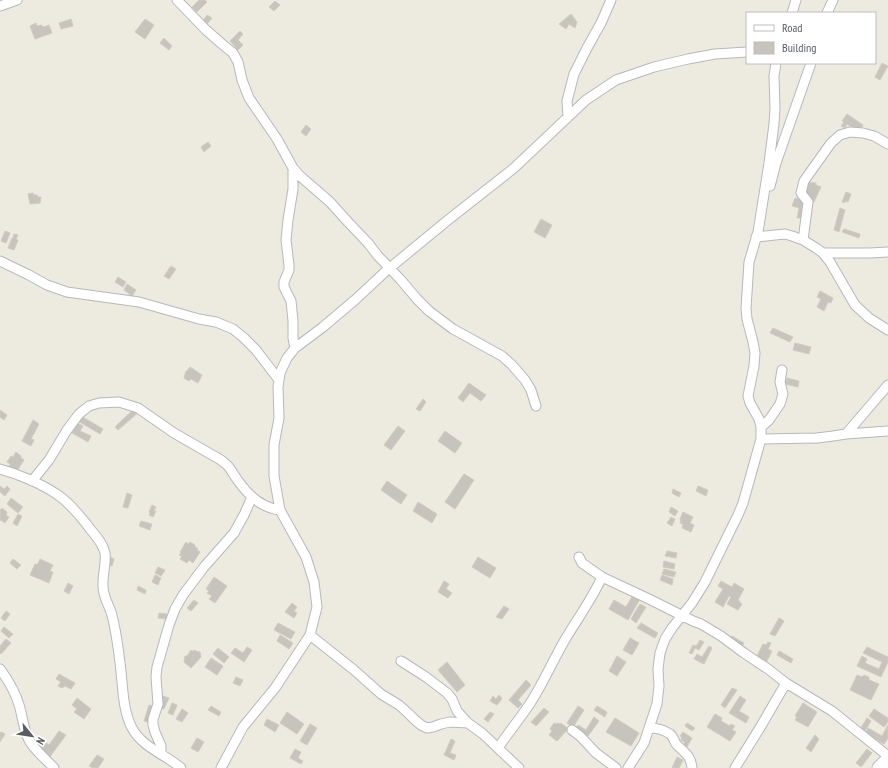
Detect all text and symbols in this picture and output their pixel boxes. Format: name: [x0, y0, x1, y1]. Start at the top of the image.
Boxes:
legend: [746, 12, 876, 64]
text: Road: [782, 20, 802, 35]
text: Building: [782, 40, 817, 55]
north arrow: [12, 716, 52, 756]
text: N: [33, 735, 48, 747]

